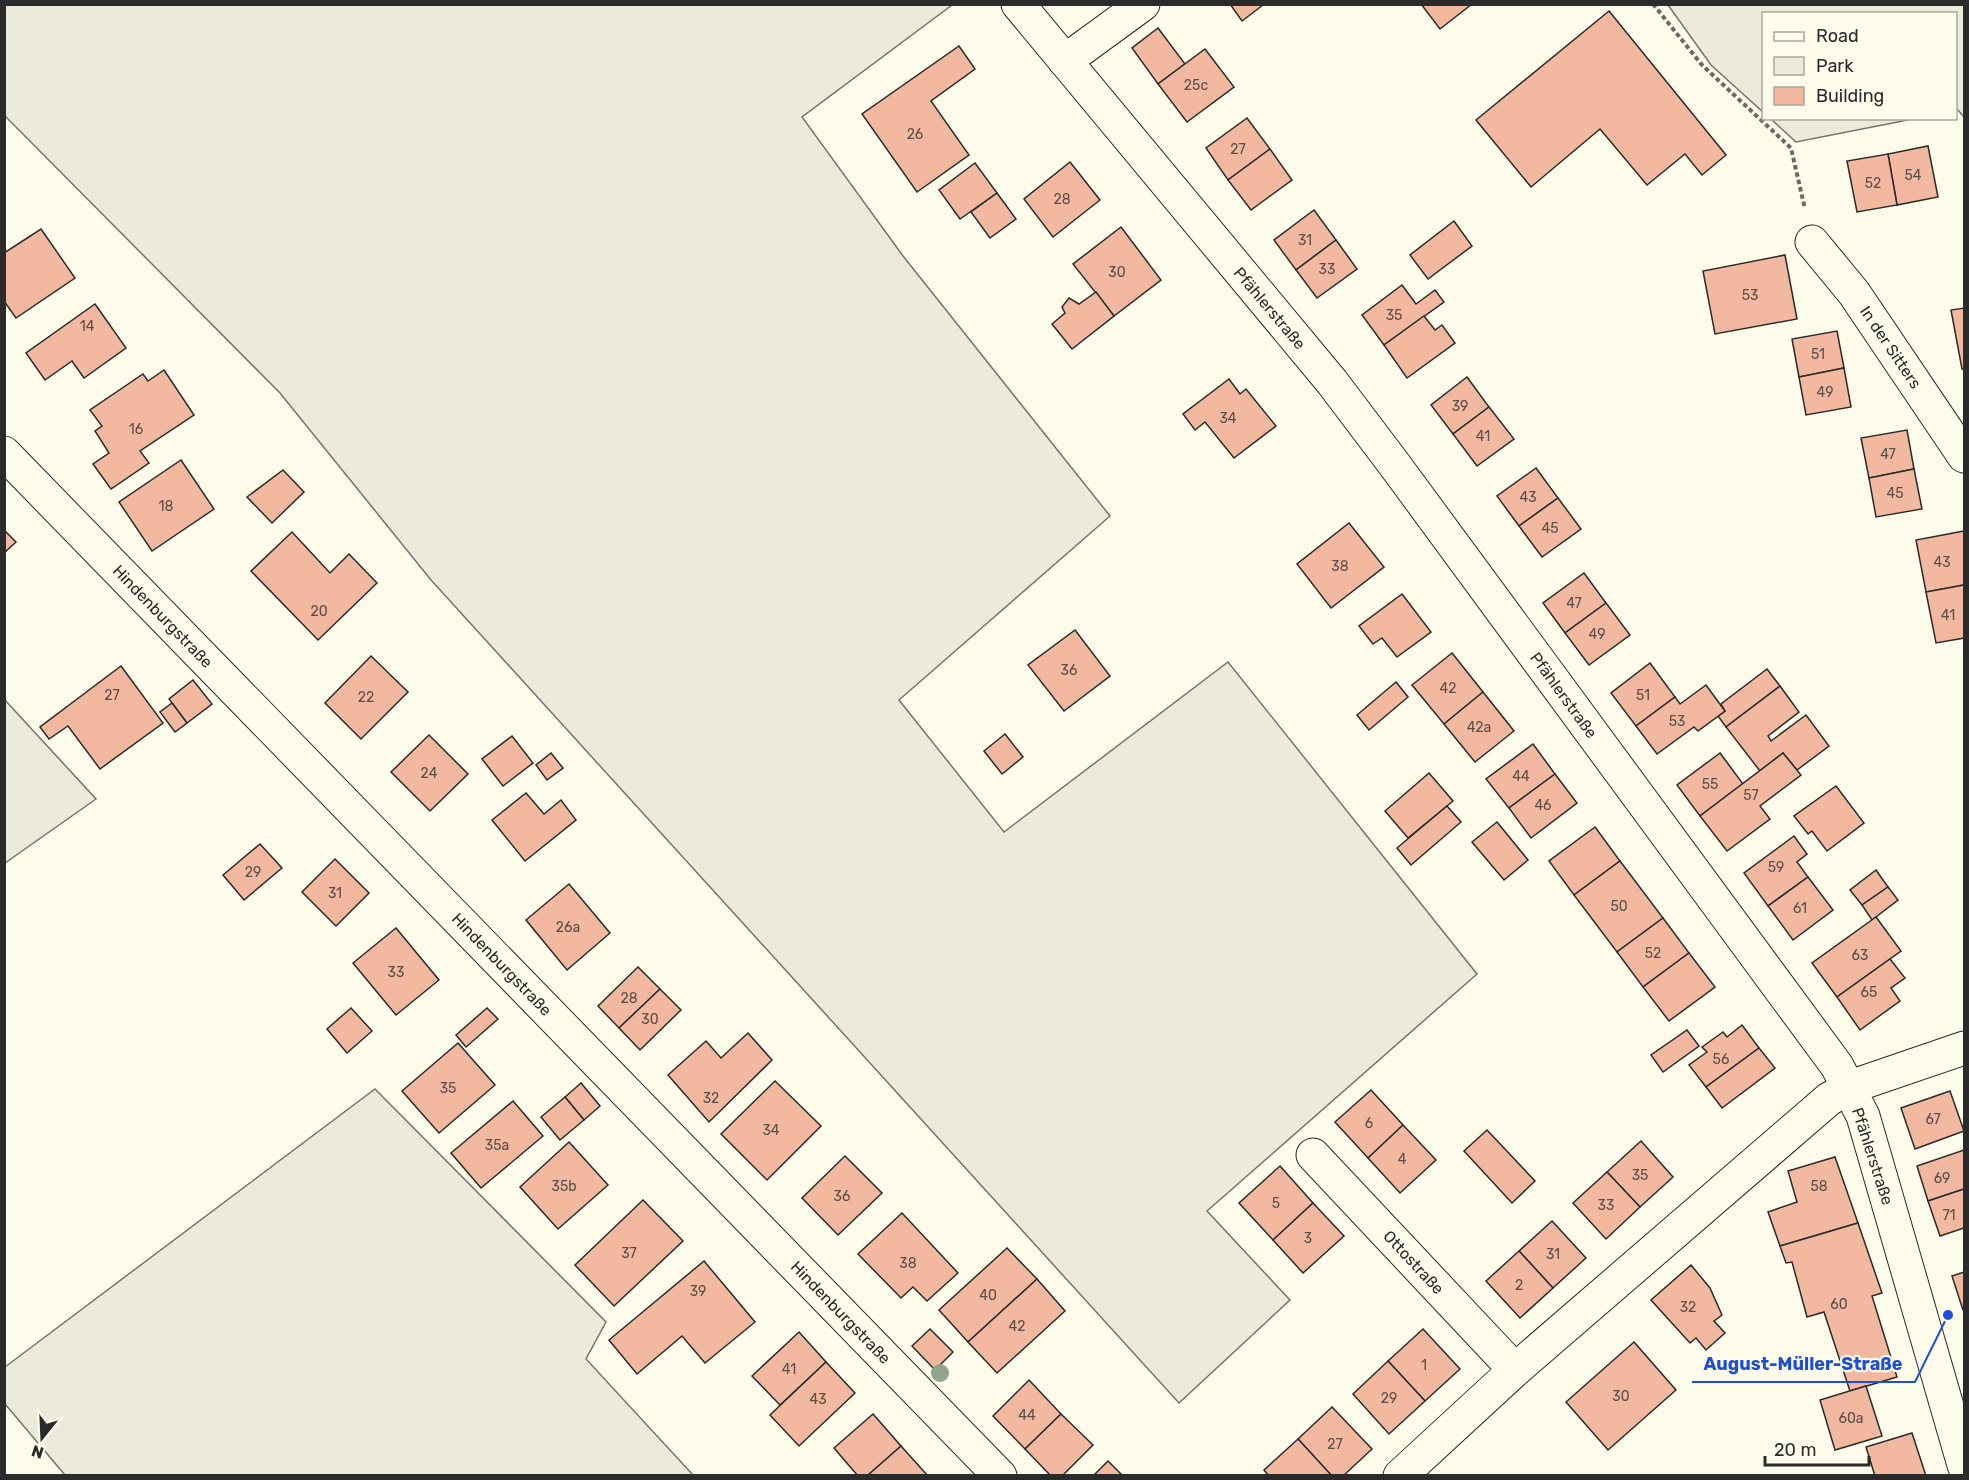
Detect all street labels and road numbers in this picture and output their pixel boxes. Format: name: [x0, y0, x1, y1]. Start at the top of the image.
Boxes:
street label: Pfählerstraße: [1230, 263, 1310, 353]
street label: In der Sitters: [1856, 302, 1925, 392]
street label: Hindenburgstraße: [109, 561, 217, 672]
street label: Pfählerstraße: [1526, 649, 1601, 742]
street label: Hindenburgstraße: [448, 909, 556, 1020]
street label: Pfählerstraße: [1848, 1105, 1897, 1207]
street label: Ottostraße: [1379, 1227, 1448, 1298]
street label: Hindenburgstraße: [787, 1257, 895, 1368]

